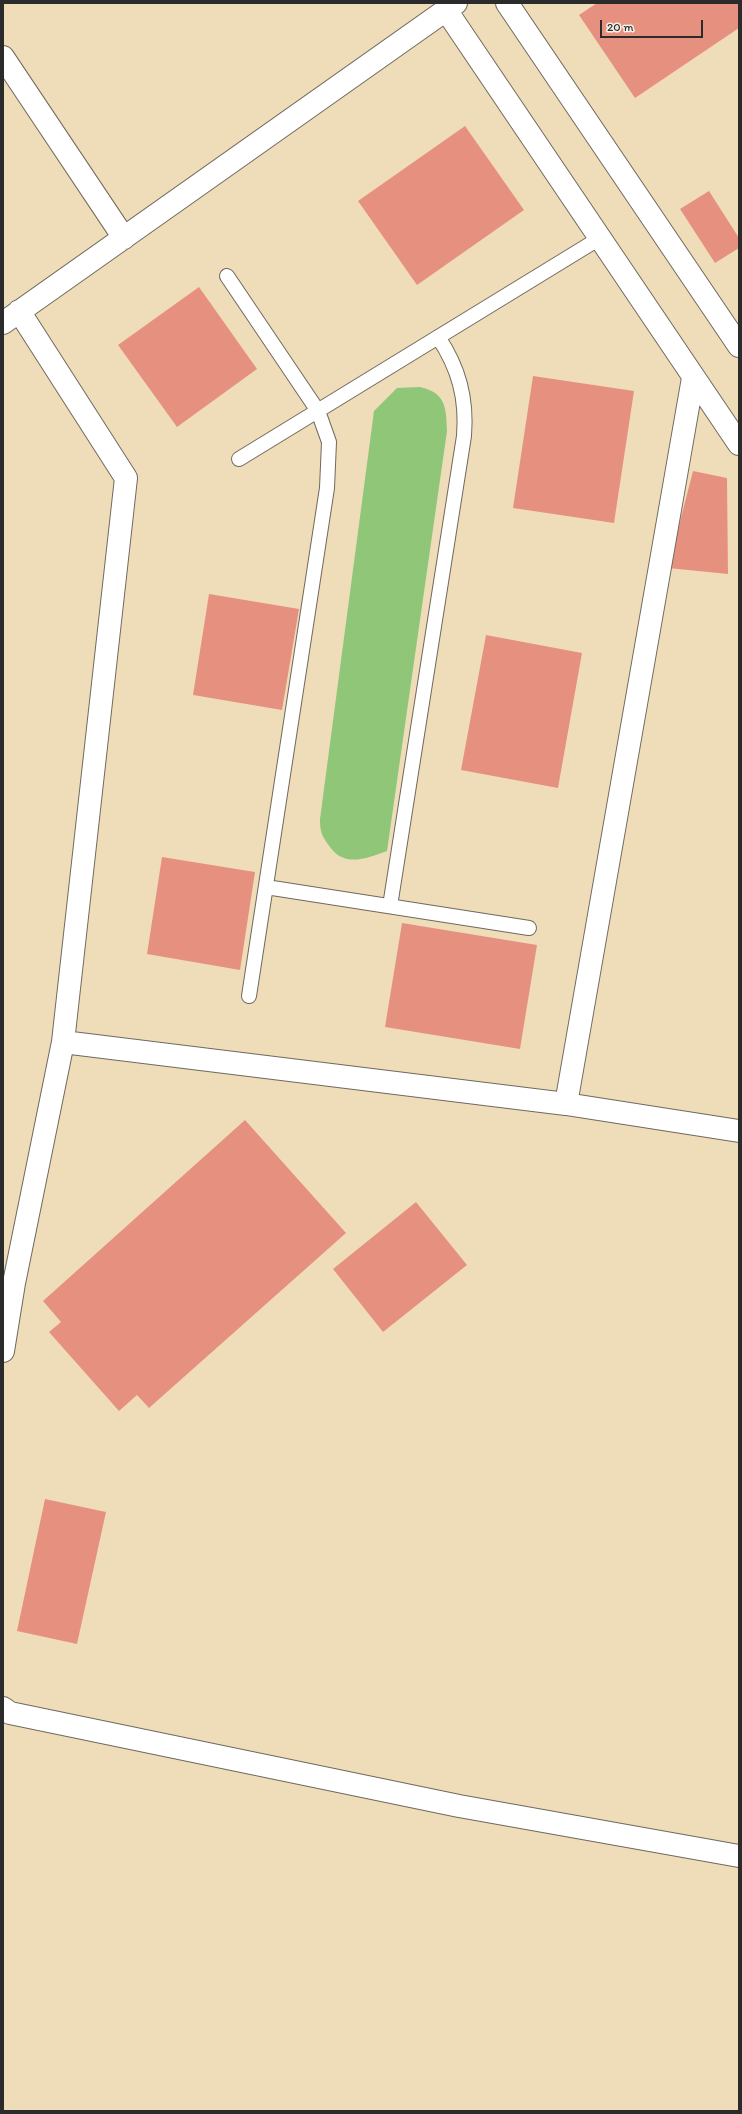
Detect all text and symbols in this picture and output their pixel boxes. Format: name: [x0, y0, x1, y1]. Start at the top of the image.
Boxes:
scale bar: [602, 12, 705, 38]
text: 20 m: [607, 20, 634, 34]

